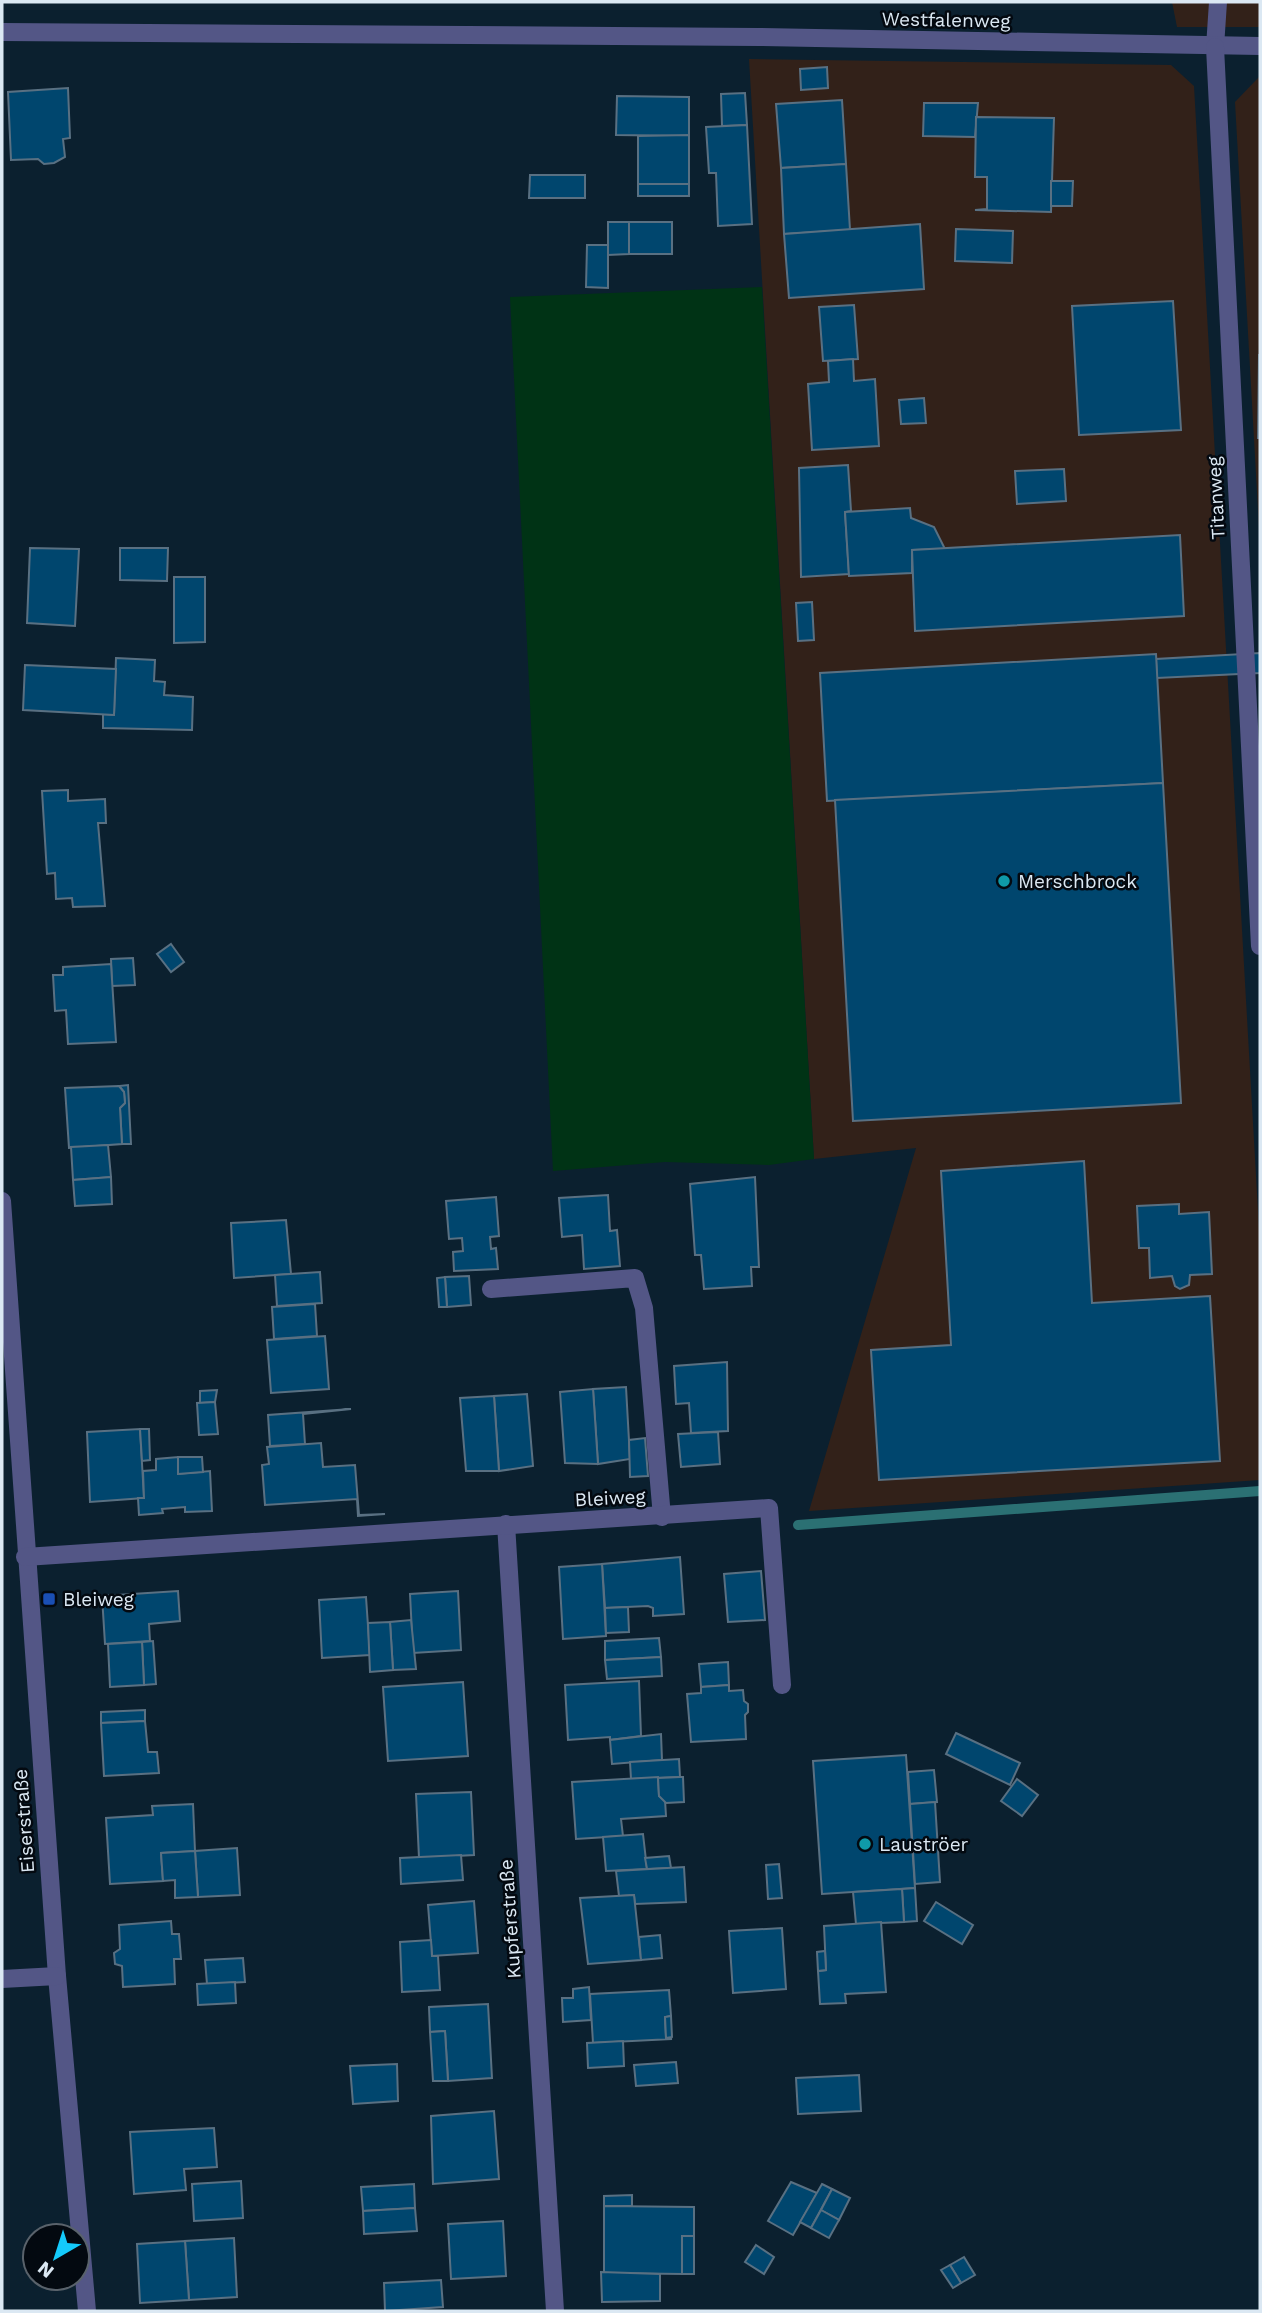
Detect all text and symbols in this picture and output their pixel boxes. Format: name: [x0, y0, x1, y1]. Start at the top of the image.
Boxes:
street label: Westfalenweg: [881, 7, 1012, 33]
street label: Titanweg: [1202, 455, 1230, 540]
place label: Merschbrock: [1018, 870, 1137, 893]
marker: Merschbrock: [996, 873, 1012, 889]
street label: Bleiweg: [574, 1485, 647, 1511]
place label: Bleiweg: [63, 1588, 135, 1611]
marker: Bleiweg: [41, 1591, 57, 1607]
street label: Eiserstraße: [9, 1768, 39, 1874]
place label: Lauströer: [879, 1833, 969, 1856]
marker: Lauströer: [857, 1836, 873, 1852]
street label: Kupferstraße: [494, 1858, 526, 1980]
north arrow: [21, 2222, 91, 2292]
text: N: [33, 2256, 58, 2283]

